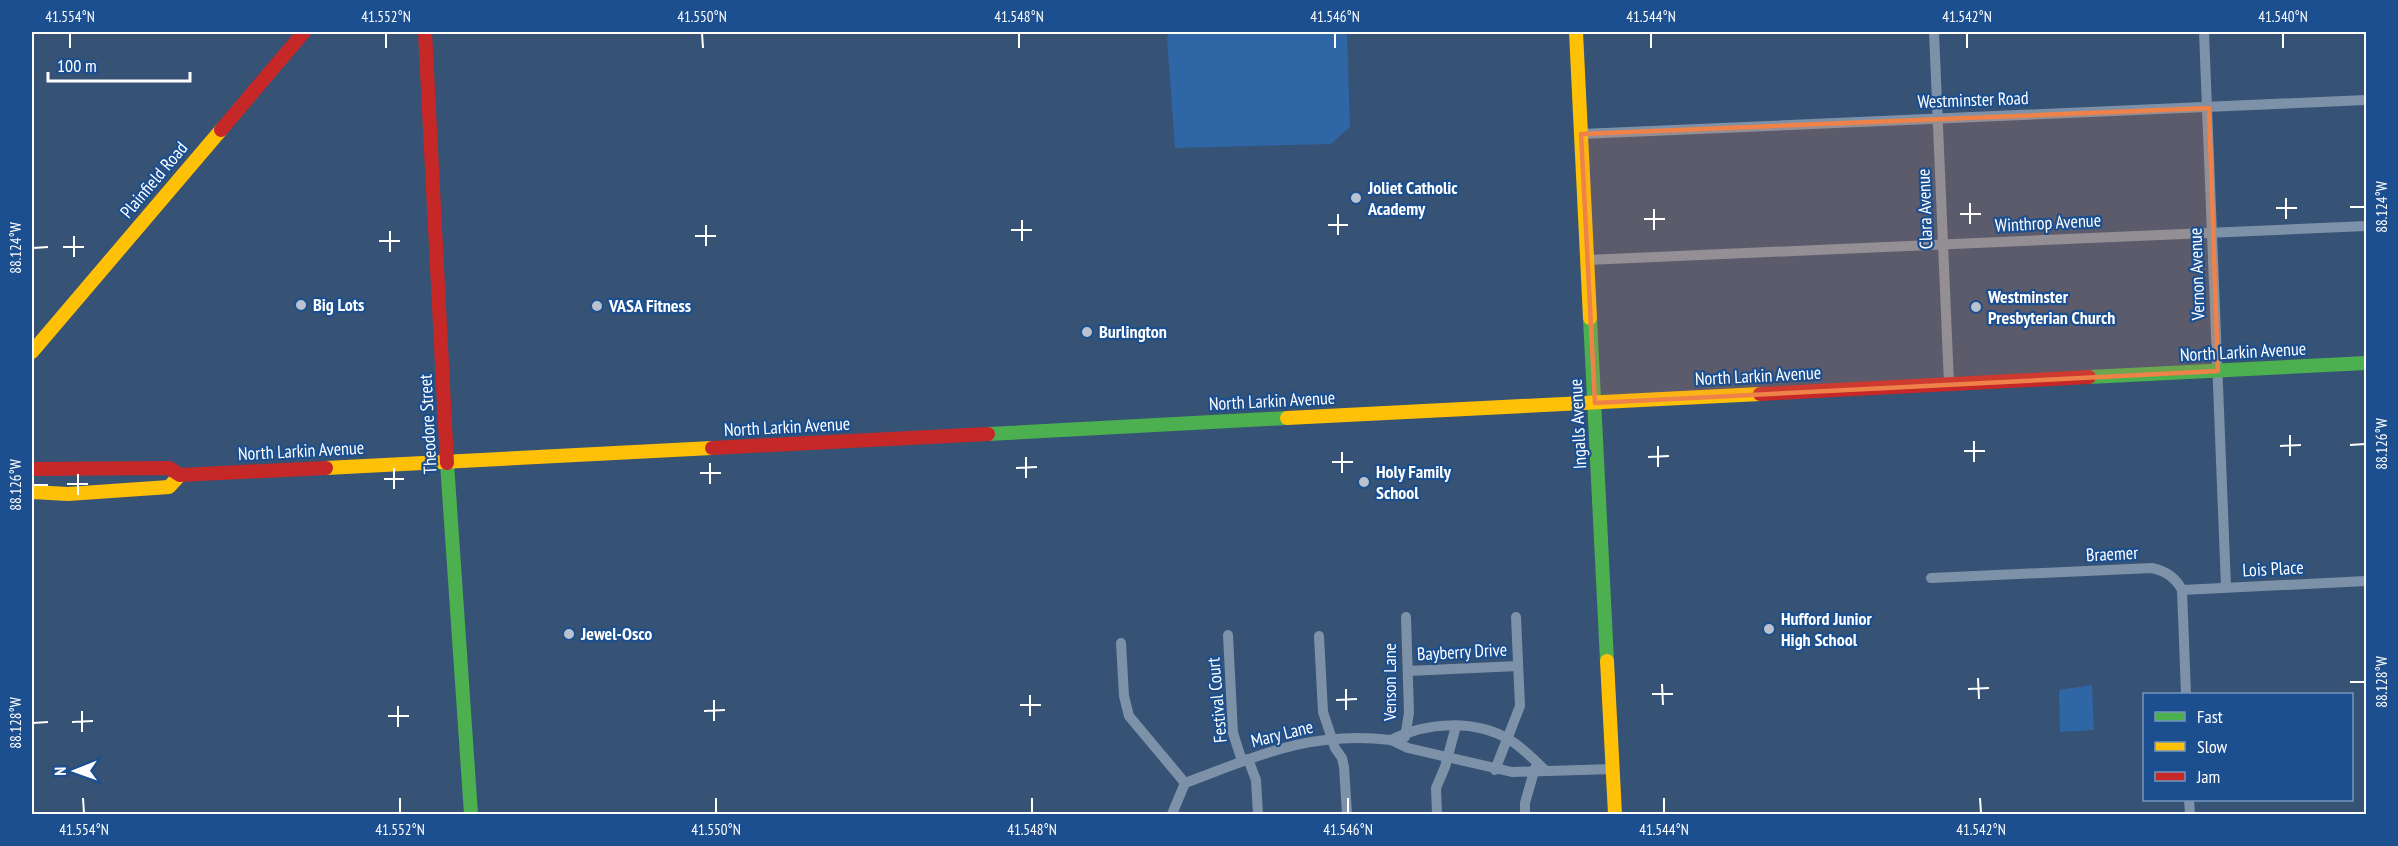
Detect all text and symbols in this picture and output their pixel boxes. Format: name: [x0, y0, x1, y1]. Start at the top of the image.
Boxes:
text: 41.554°N: [45, 7, 95, 26]
text: 41.552°N: [361, 7, 411, 26]
text: 41.550°N: [677, 7, 727, 26]
text: 41.548°N: [994, 7, 1044, 26]
text: 41.546°N: [1310, 7, 1360, 26]
text: 41.544°N: [1626, 7, 1676, 26]
text: 41.542°N: [1942, 7, 1992, 26]
text: 41.540°N: [2258, 7, 2308, 26]
scale bar: [48, 45, 190, 83]
text: 100 m: [57, 54, 97, 77]
street label: Westminster Road: [1917, 86, 2029, 113]
street label: Plainfield Road: [115, 137, 192, 223]
street label: Clara Avenue: [1912, 168, 1937, 250]
place label: Joliet Catholic Academy: [1367, 176, 1458, 220]
text: 88.124°W: [2372, 181, 2391, 233]
marker: Joliet Catholic Academy: [1349, 191, 1363, 205]
street label: Winthrop Avenue: [1994, 208, 2102, 237]
text: 88.124°W: [6, 222, 25, 274]
street label: Vernon Avenue: [2183, 228, 2210, 322]
place label: Westminster Presbyterian Church: [1987, 285, 2115, 329]
place label: Big Lots: [313, 293, 364, 316]
place label: VASA Fitness: [608, 294, 691, 317]
marker: Big Lots: [294, 298, 308, 312]
marker: VASA Fitness: [590, 299, 604, 313]
marker: Westminster Presbyterian Church: [1969, 300, 1983, 314]
place label: Burlington: [1099, 320, 1167, 343]
marker: Burlington: [1080, 325, 1094, 339]
street label: North Larkin Avenue: [2179, 337, 2307, 366]
street label: North Larkin Avenue: [1694, 361, 1822, 390]
street label: Theodore Street: [413, 373, 442, 475]
street label: Ingalls Avenue: [1564, 378, 1591, 470]
street label: North Larkin Avenue: [1208, 386, 1336, 415]
street label: North Larkin Avenue: [723, 412, 851, 441]
text: 88.126°W: [2372, 418, 2391, 470]
street label: North Larkin Avenue: [237, 436, 365, 465]
text: 88.126°W: [6, 459, 25, 511]
place label: Holy Family School: [1376, 460, 1452, 504]
marker: Holy Family School: [1357, 475, 1371, 489]
street label: Braemer: [2085, 541, 2139, 566]
street label: Lois Place: [2242, 555, 2304, 582]
place label: Hufford Junior High School: [1781, 607, 1873, 651]
place label: Jewel-Osco: [580, 622, 652, 645]
marker: Hufford Junior High School: [1762, 622, 1776, 636]
marker: Jewel-Osco: [562, 627, 576, 641]
street label: Bayberry Drive: [1416, 638, 1508, 665]
street label: Venson Lane: [1378, 643, 1401, 722]
street label: Festival Court: [1201, 656, 1232, 744]
text: 88.128°W: [2372, 656, 2391, 708]
legend: [2143, 693, 2353, 801]
text: 88.128°W: [6, 697, 25, 749]
text: Fast: [2197, 705, 2223, 728]
street label: Mary Lane: [1248, 715, 1315, 752]
text: Slow: [2197, 735, 2228, 758]
north arrow: [45, 741, 105, 801]
text: Jam: [2196, 765, 2220, 788]
text: N: [50, 767, 70, 776]
text: 41.554°N: [59, 820, 109, 839]
text: 41.552°N: [375, 820, 425, 839]
text: 41.550°N: [691, 820, 741, 839]
text: 41.548°N: [1007, 820, 1057, 839]
text: 41.546°N: [1323, 820, 1373, 839]
text: 41.544°N: [1639, 820, 1689, 839]
text: 41.542°N: [1956, 820, 2006, 839]

